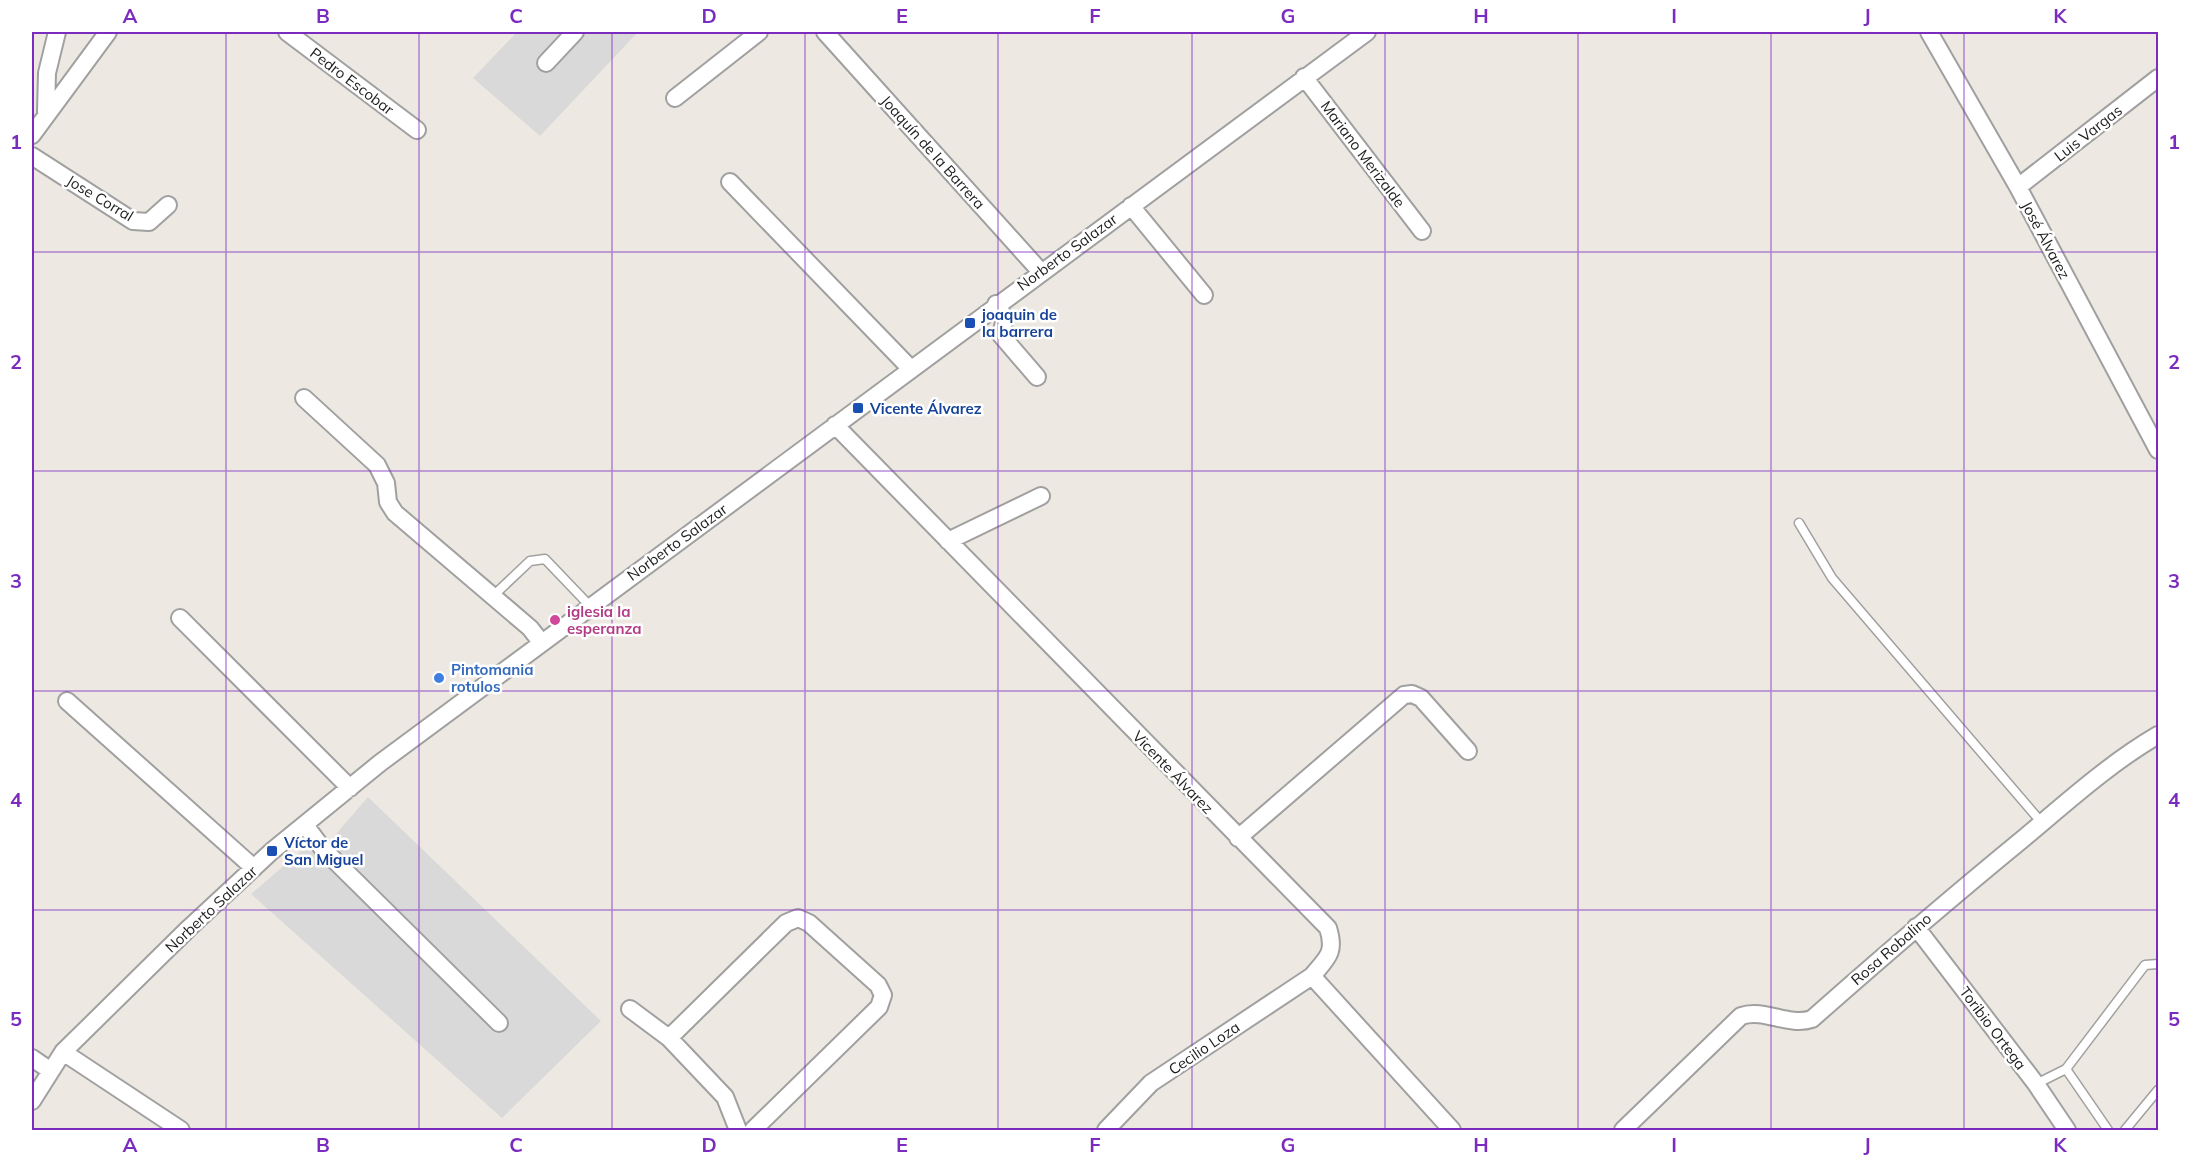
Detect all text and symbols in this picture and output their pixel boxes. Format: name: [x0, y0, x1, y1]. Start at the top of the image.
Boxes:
text: A: [123, 3, 138, 28]
text: B: [316, 3, 330, 28]
text: C: [509, 3, 523, 28]
text: D: [701, 3, 717, 28]
text: E: [896, 3, 908, 28]
text: F: [1089, 3, 1101, 28]
text: G: [1281, 3, 1295, 28]
text: H: [1473, 3, 1489, 28]
text: I: [1671, 3, 1677, 28]
text: J: [1863, 3, 1871, 28]
text: K: [2053, 3, 2067, 28]
street label: Pedro Escobar: [306, 43, 398, 119]
street label: Joaquín de la Barrera: [877, 91, 989, 213]
street label: Mariano Merizalde: [1317, 97, 1409, 211]
street label: Luis Vargas: [2050, 101, 2126, 165]
text: 1: [10, 129, 22, 154]
text: 1: [2168, 129, 2180, 154]
street label: Jose Corral: [63, 171, 137, 225]
street label: José Álvarez: [2017, 198, 2075, 282]
street label: Norberto Salazar: [1013, 209, 1121, 295]
place label: joaquin de la barrera: [981, 305, 1057, 341]
marker: joaquin de la barrera: [963, 316, 977, 330]
text: 2: [10, 349, 22, 374]
text: 2: [2168, 349, 2180, 374]
place label: Vicente Álvarez: [869, 399, 982, 418]
marker: Vicente Álvarez: [851, 401, 865, 415]
street label: Norberto Salazar: [623, 499, 731, 585]
text: 3: [10, 568, 22, 593]
text: 3: [2168, 568, 2180, 593]
place label: iglesia la esperanza: [567, 602, 642, 638]
marker: iglesia la esperanza: [548, 613, 562, 627]
place label: Pintomania rotulos: [451, 660, 534, 696]
marker: Pintomania rotulos: [432, 671, 446, 685]
street label: Vicente Álvarez: [1129, 726, 1218, 818]
text: 4: [10, 787, 22, 812]
text: 4: [2168, 787, 2180, 812]
place label: Víctor de San Miguel: [283, 833, 364, 869]
marker: Víctor de San Miguel: [265, 844, 279, 858]
street label: Norberto Salazar: [161, 861, 261, 957]
street label: Rosa Robalino: [1847, 909, 1935, 989]
street label: Toribio Ortega: [1956, 983, 2030, 1073]
text: 5: [10, 1006, 22, 1031]
text: 5: [2168, 1006, 2180, 1031]
street label: Cecilio Loza: [1165, 1017, 1243, 1079]
text: A: [123, 1132, 138, 1157]
text: B: [316, 1132, 330, 1157]
text: C: [509, 1132, 523, 1157]
text: D: [701, 1132, 717, 1157]
text: E: [896, 1132, 908, 1157]
text: F: [1089, 1132, 1101, 1157]
text: G: [1281, 1132, 1295, 1157]
text: H: [1473, 1132, 1489, 1157]
text: I: [1671, 1132, 1677, 1157]
text: J: [1863, 1132, 1871, 1157]
text: K: [2053, 1132, 2067, 1157]

